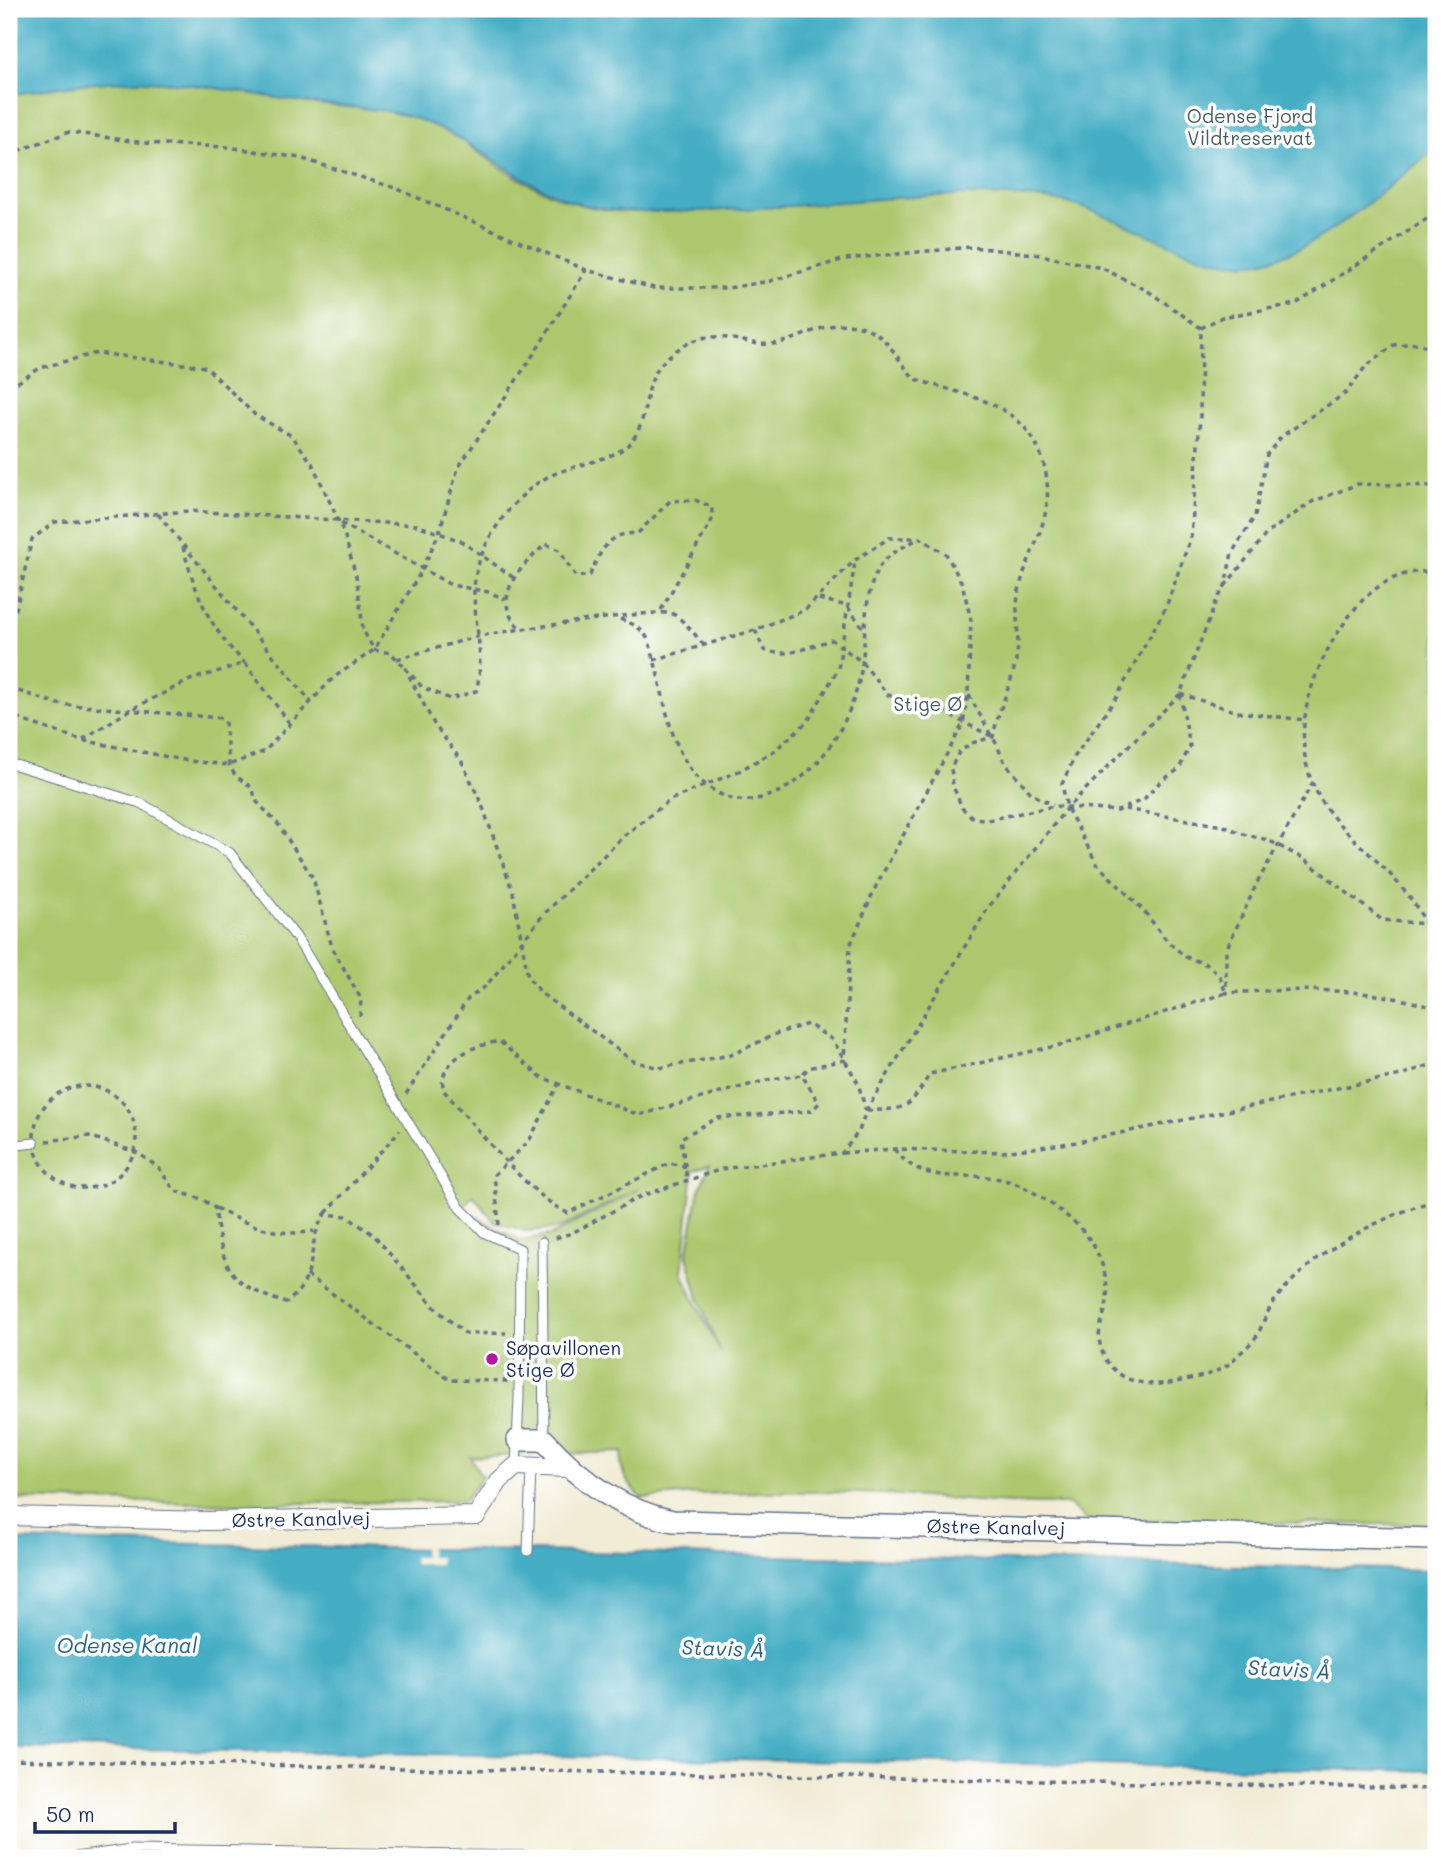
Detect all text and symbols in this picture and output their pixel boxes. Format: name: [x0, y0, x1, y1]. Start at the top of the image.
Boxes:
park label: Odense Fjord Vildtreservat: [1187, 103, 1313, 150]
park label: Stige Ø: [894, 691, 962, 716]
place label: Søpavillonen Stige Ø: [506, 1335, 621, 1382]
marker: Søpavillonen Stige Ø: [484, 1351, 500, 1367]
street label: Østre Kanalvej: [231, 1505, 371, 1532]
street label: Østre Kanalvej: [926, 1513, 1066, 1540]
water label: Odense Kanal: [57, 1631, 198, 1658]
water label: Stavis Å: [681, 1633, 765, 1662]
water label: Stavis Å: [1247, 1653, 1331, 1684]
scale bar: [35, 1790, 175, 1834]
text: 50 m: [46, 1800, 95, 1827]

